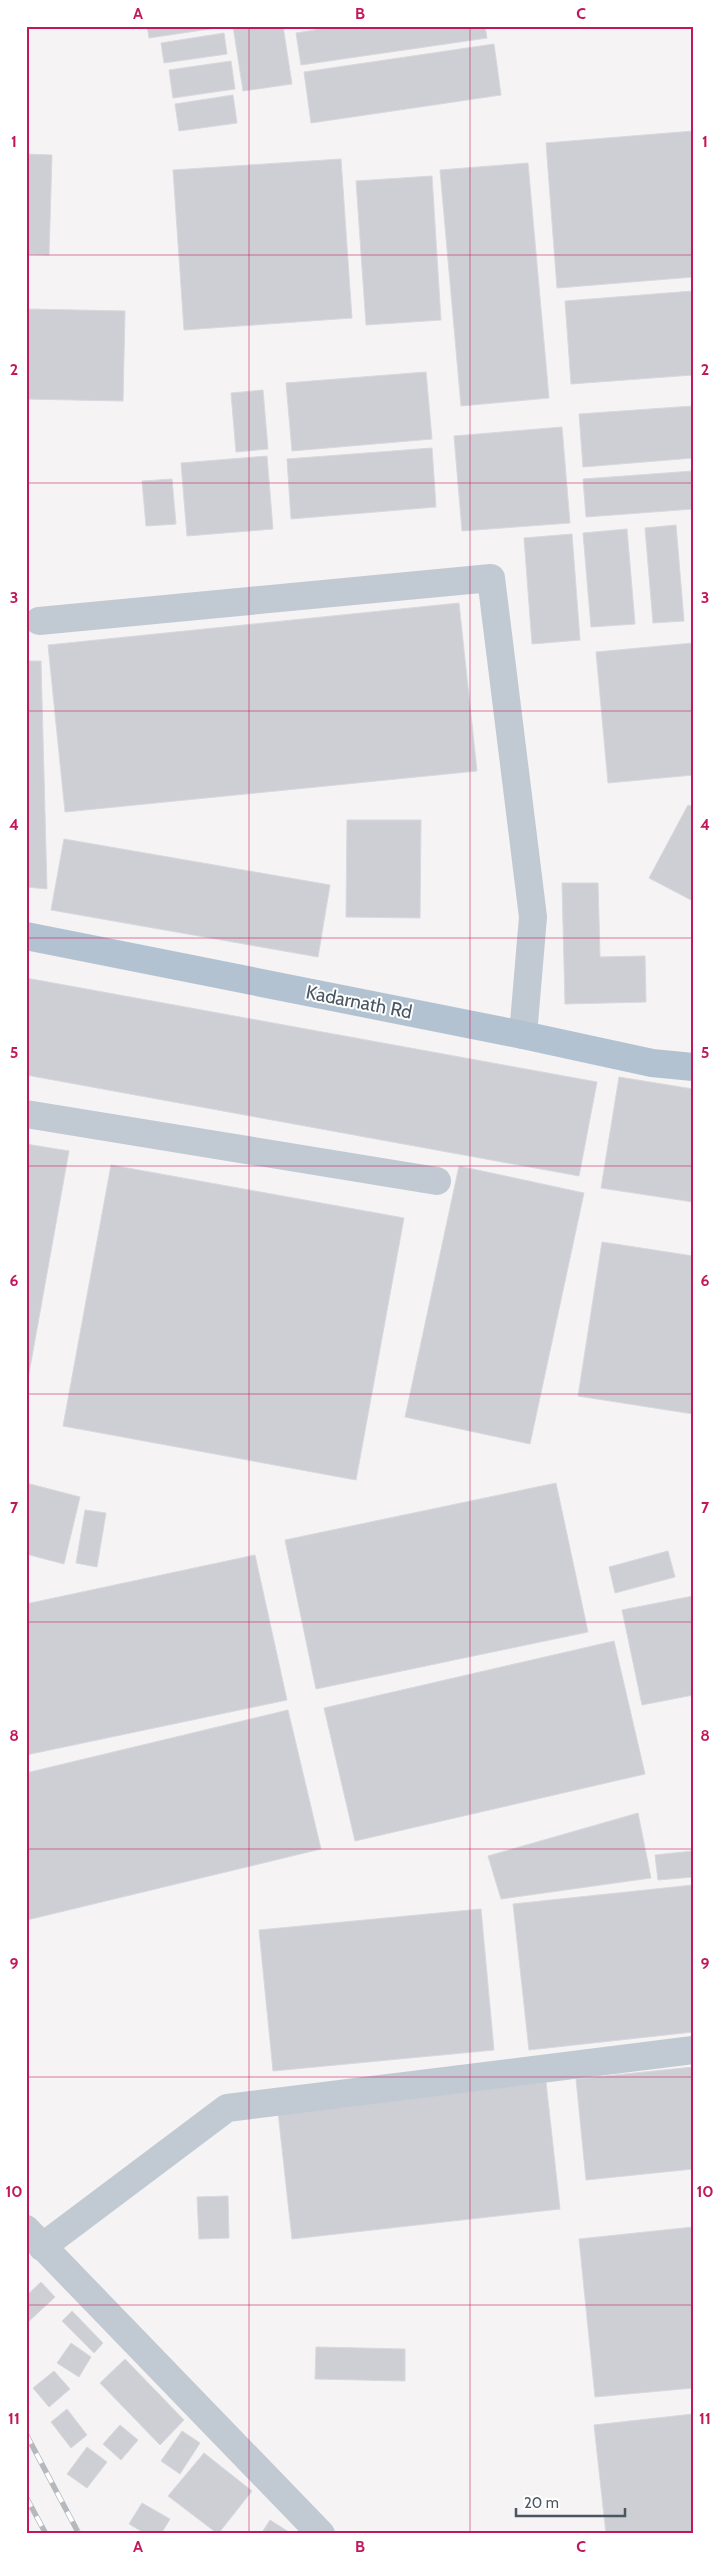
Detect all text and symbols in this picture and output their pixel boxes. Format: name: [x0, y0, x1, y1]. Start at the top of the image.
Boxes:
text: A: [133, 4, 143, 23]
text: B: [355, 4, 365, 23]
text: C: [576, 4, 586, 23]
text: 1: [11, 132, 17, 151]
text: 1: [702, 132, 708, 151]
text: 2: [10, 360, 18, 379]
text: 2: [701, 360, 709, 379]
text: 3: [10, 588, 18, 607]
text: 3: [701, 588, 709, 607]
text: 4: [9, 815, 19, 834]
text: 4: [700, 815, 710, 834]
street label: Kadarnath Rd: [304, 980, 414, 1024]
text: 5: [10, 1043, 18, 1062]
text: 5: [701, 1043, 709, 1062]
text: 6: [10, 1271, 19, 1290]
text: 6: [701, 1271, 710, 1290]
text: 7: [10, 1498, 19, 1517]
text: 7: [701, 1498, 710, 1517]
text: 8: [9, 1726, 19, 1745]
text: 8: [700, 1726, 710, 1745]
text: 9: [10, 1954, 19, 1973]
text: 9: [701, 1954, 710, 1973]
text: 10: [5, 2182, 23, 2201]
text: 10: [696, 2182, 714, 2201]
text: 11: [8, 2409, 20, 2428]
text: 11: [699, 2409, 711, 2428]
scale bar: [516, 2485, 625, 2517]
text: 20 m: [524, 2494, 559, 2512]
text: A: [133, 2537, 143, 2556]
text: B: [355, 2537, 365, 2556]
text: C: [576, 2537, 586, 2556]

